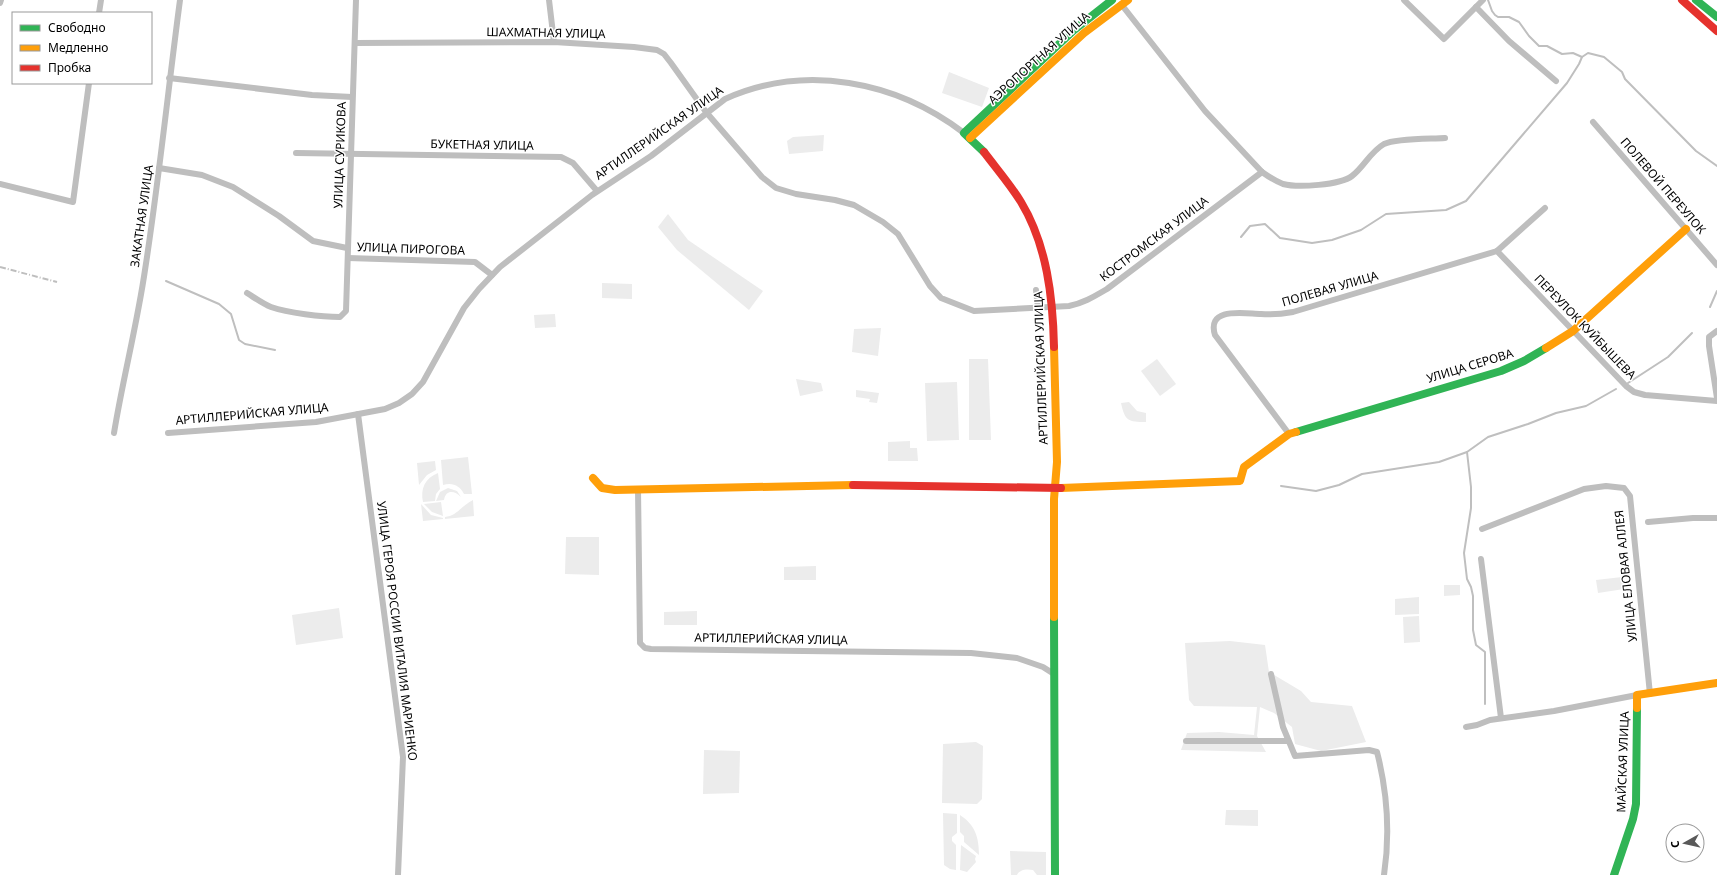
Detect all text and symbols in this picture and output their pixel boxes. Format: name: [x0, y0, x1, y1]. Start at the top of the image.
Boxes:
street label: АЭРОПОРТНАЯ УЛИЦА: [984, 7, 1093, 108]
legend: [12, 12, 152, 84]
text: Свободно: [48, 19, 106, 36]
street label: ШАХМАТНАЯ УЛИЦА: [486, 23, 606, 42]
text: Медленно: [48, 39, 108, 56]
text: Пробка: [48, 59, 91, 76]
street label: АРТИЛЛЕРИЙСКАЯ УЛИЦА: [591, 81, 727, 184]
street label: УЛИЦА СУРИКОВА: [329, 101, 350, 209]
street label: ПОЛЕВОЙ ПЕРЕУЛОК: [1617, 134, 1710, 238]
street label: БУКЕТНАЯ УЛИЦА: [430, 135, 534, 154]
street label: ЗАКАТНАЯ УЛИЦА: [126, 163, 157, 268]
street label: КОСТРОМСКАЯ УЛИЦА: [1096, 192, 1212, 285]
street label: УЛИЦА ПИРОГОВА: [357, 238, 466, 259]
street label: ПОЛЕВАЯ УЛИЦА: [1280, 267, 1380, 310]
street label: ПЕРЕУЛОК КУЙБЫШЕВА: [1531, 270, 1640, 383]
street label: АРТИЛЛЕРИЙСКАЯ УЛИЦА: [1029, 291, 1052, 445]
street label: УЛИЦА СЕРОВА: [1425, 344, 1516, 387]
street label: АРТИЛЛЕРИЙСКАЯ УЛИЦА: [175, 398, 329, 429]
street label: УЛИЦА ГЕРОЯ РОССИИ ВИТАЛИЯ МАРИЕНКО: [373, 500, 422, 762]
street label: УЛИЦА ЕЛОВАЯ АЛЛЕЯ: [1610, 509, 1641, 643]
street label: АРТИЛЛЕРИЙСКАЯ УЛИЦА: [694, 629, 848, 648]
street label: МАЙСКАЯ УЛИЦА: [1612, 711, 1633, 813]
north arrow: [1665, 823, 1705, 863]
text: С: [1667, 840, 1683, 849]

